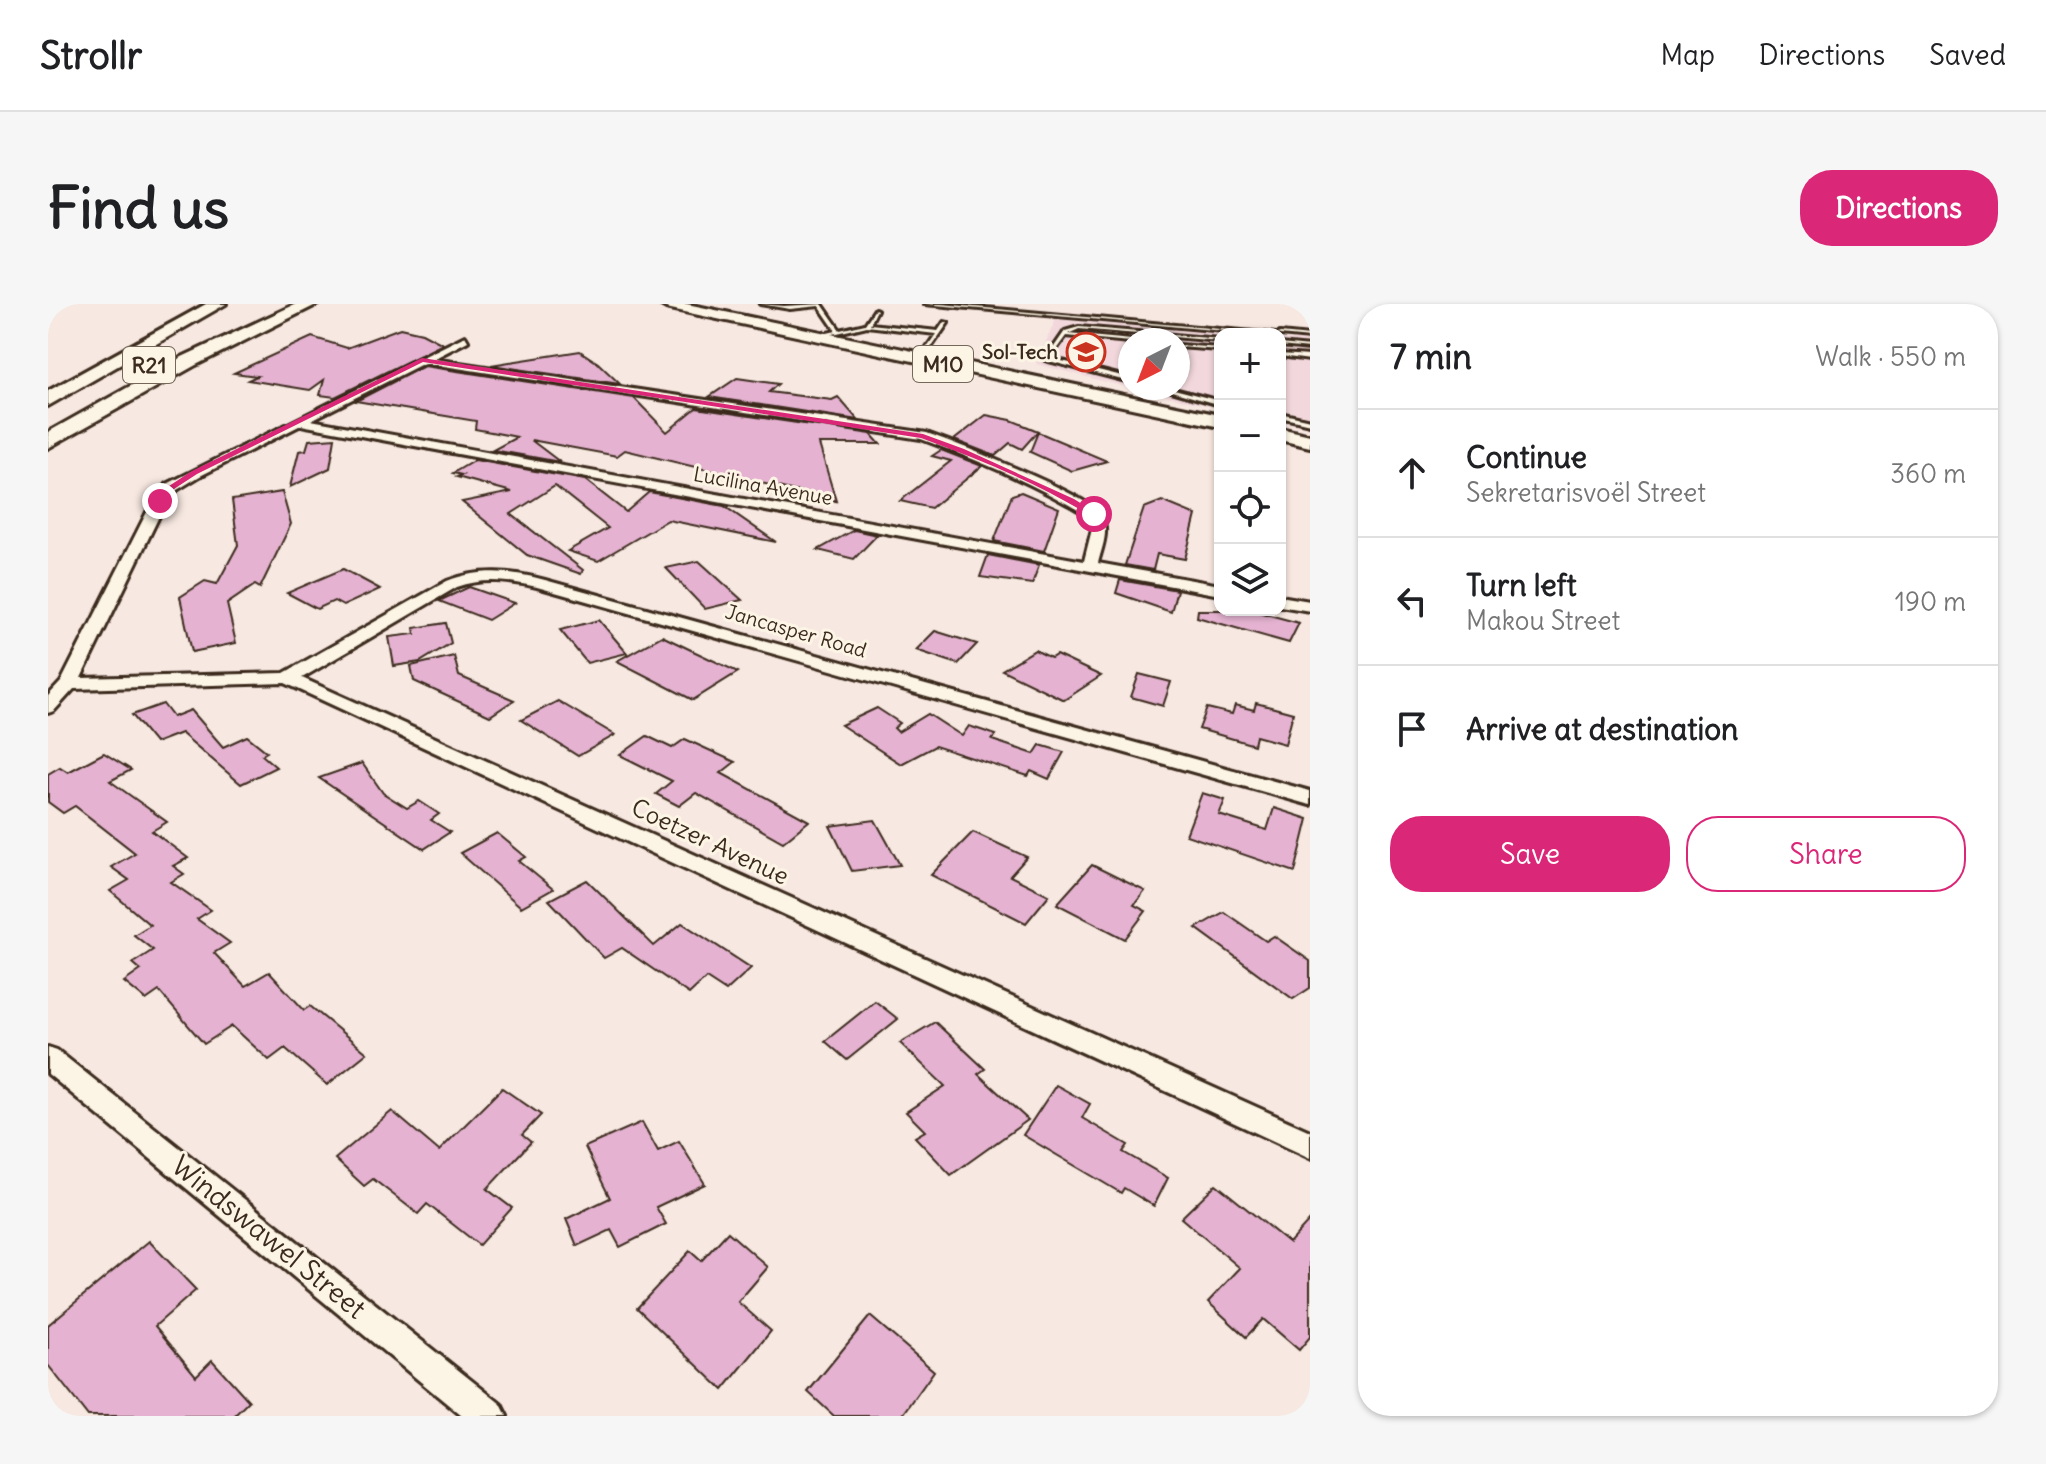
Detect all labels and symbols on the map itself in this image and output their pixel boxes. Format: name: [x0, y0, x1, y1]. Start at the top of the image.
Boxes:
north arrow: [1118, 328, 1190, 400]
school or university icon: Sol-Tech: [1065, 331, 1107, 373]
place label: Sol-Tech: [982, 339, 1058, 364]
road number: M10: [913, 346, 973, 382]
road number: R21: [123, 347, 175, 383]
street label: Lucilina Avenue: [692, 461, 835, 510]
route end: [142, 483, 178, 519]
route start: [1076, 496, 1112, 532]
street label: Jancasper Road: [723, 598, 870, 663]
street label: Coetzer Avenue: [627, 792, 794, 891]
street label: Windswawel Street: [164, 1148, 374, 1326]

